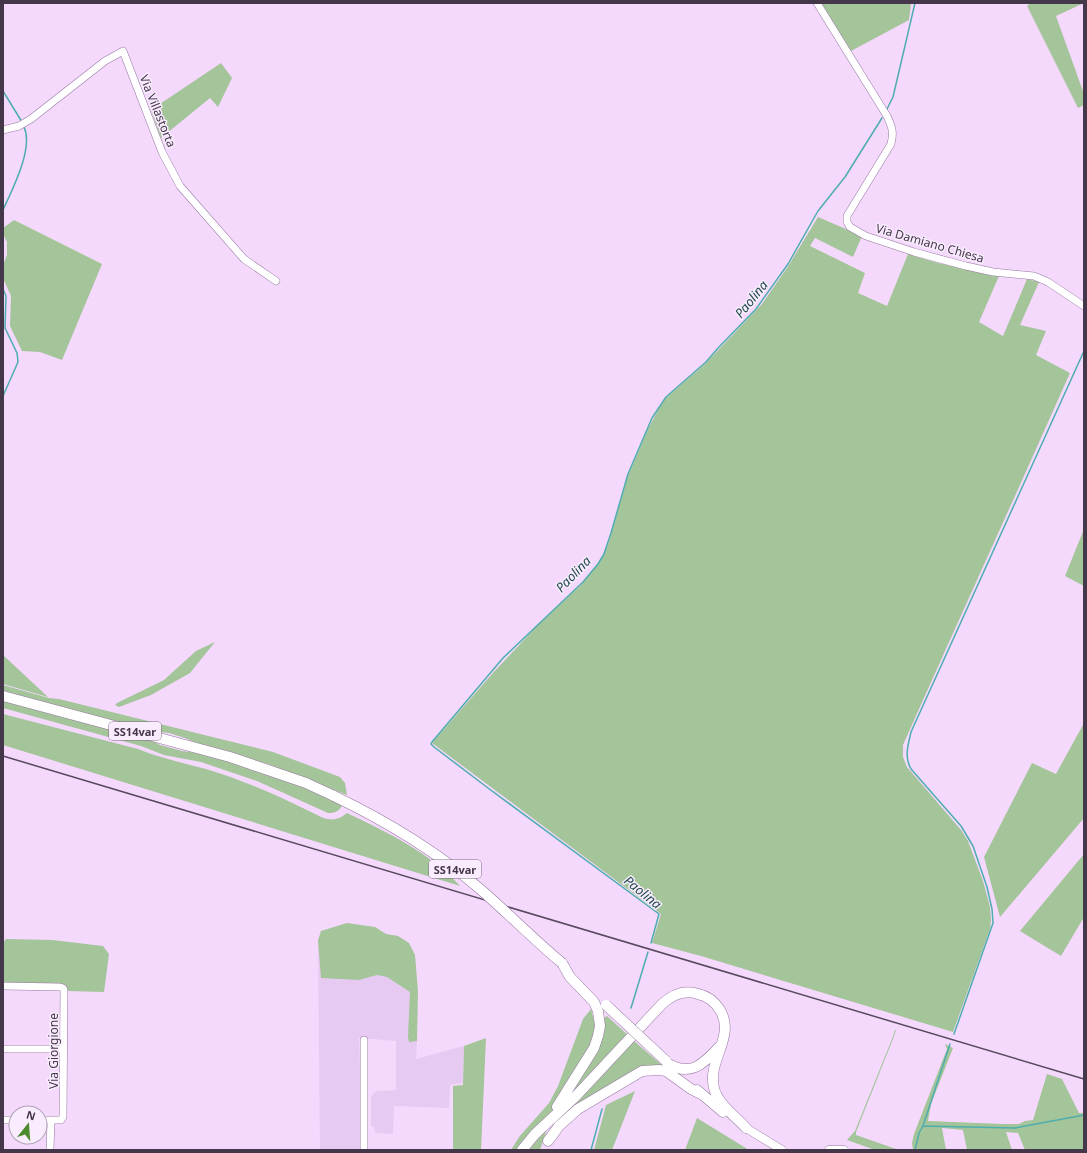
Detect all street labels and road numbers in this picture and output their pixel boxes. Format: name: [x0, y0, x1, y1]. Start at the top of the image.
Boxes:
street label: Via Villastorta: [136, 72, 180, 150]
street label: Via Damiano Chiesa: [874, 219, 986, 267]
road number: SS14var: [109, 722, 161, 740]
road number: SS14var: [429, 860, 481, 878]
street label: Via Giorgione: [45, 1013, 62, 1089]

